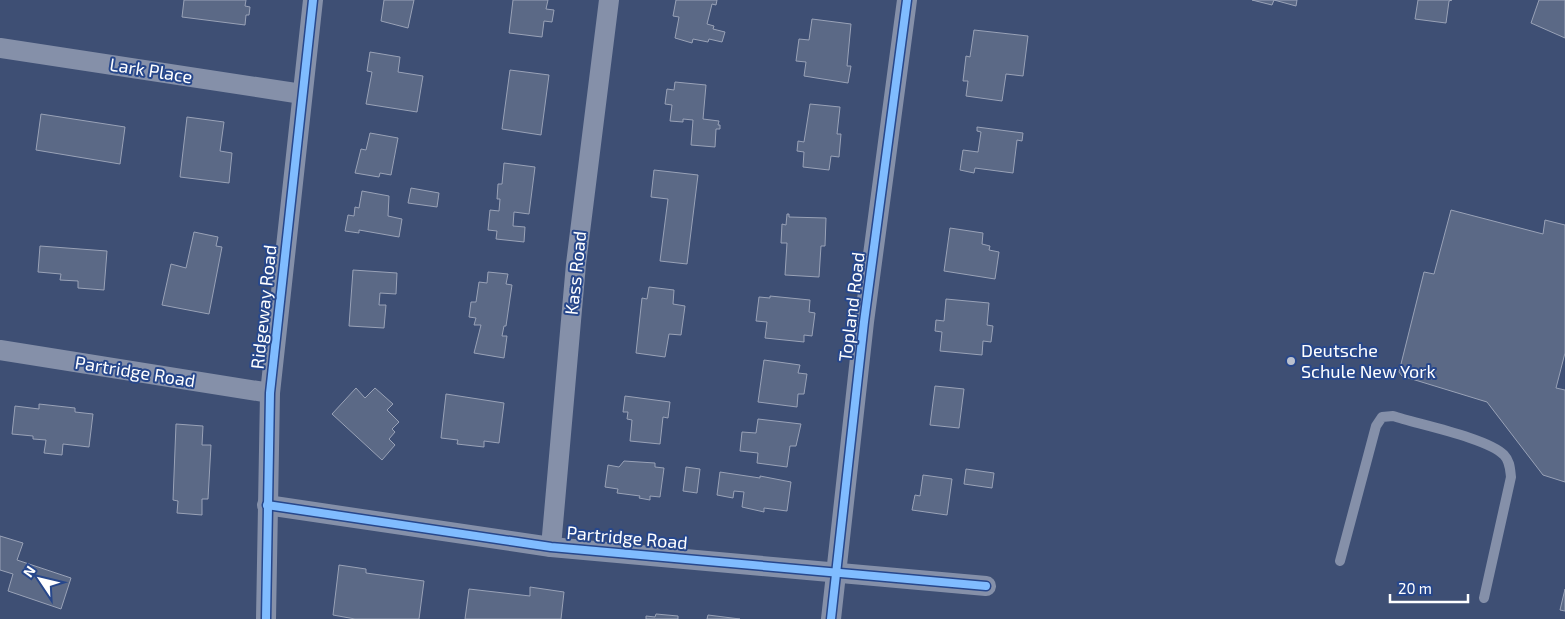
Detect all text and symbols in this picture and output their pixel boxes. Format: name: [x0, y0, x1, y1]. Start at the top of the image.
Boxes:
street label: Lark Place: [108, 53, 194, 87]
street label: Kass Road: [560, 230, 590, 316]
street label: Ridgeway Road: [246, 244, 280, 370]
street label: Topland Road: [833, 251, 869, 363]
place label: Deutsche Schule New York: [1301, 339, 1436, 382]
street label: Partridge Road: [73, 351, 197, 391]
marker: Deutsche Schule New York: [1285, 355, 1297, 367]
street label: Partridge Road: [566, 521, 689, 553]
north arrow: [15, 554, 65, 604]
text: N: [19, 562, 39, 580]
scale bar: [1390, 572, 1468, 604]
text: 20 m: [1398, 579, 1432, 597]

